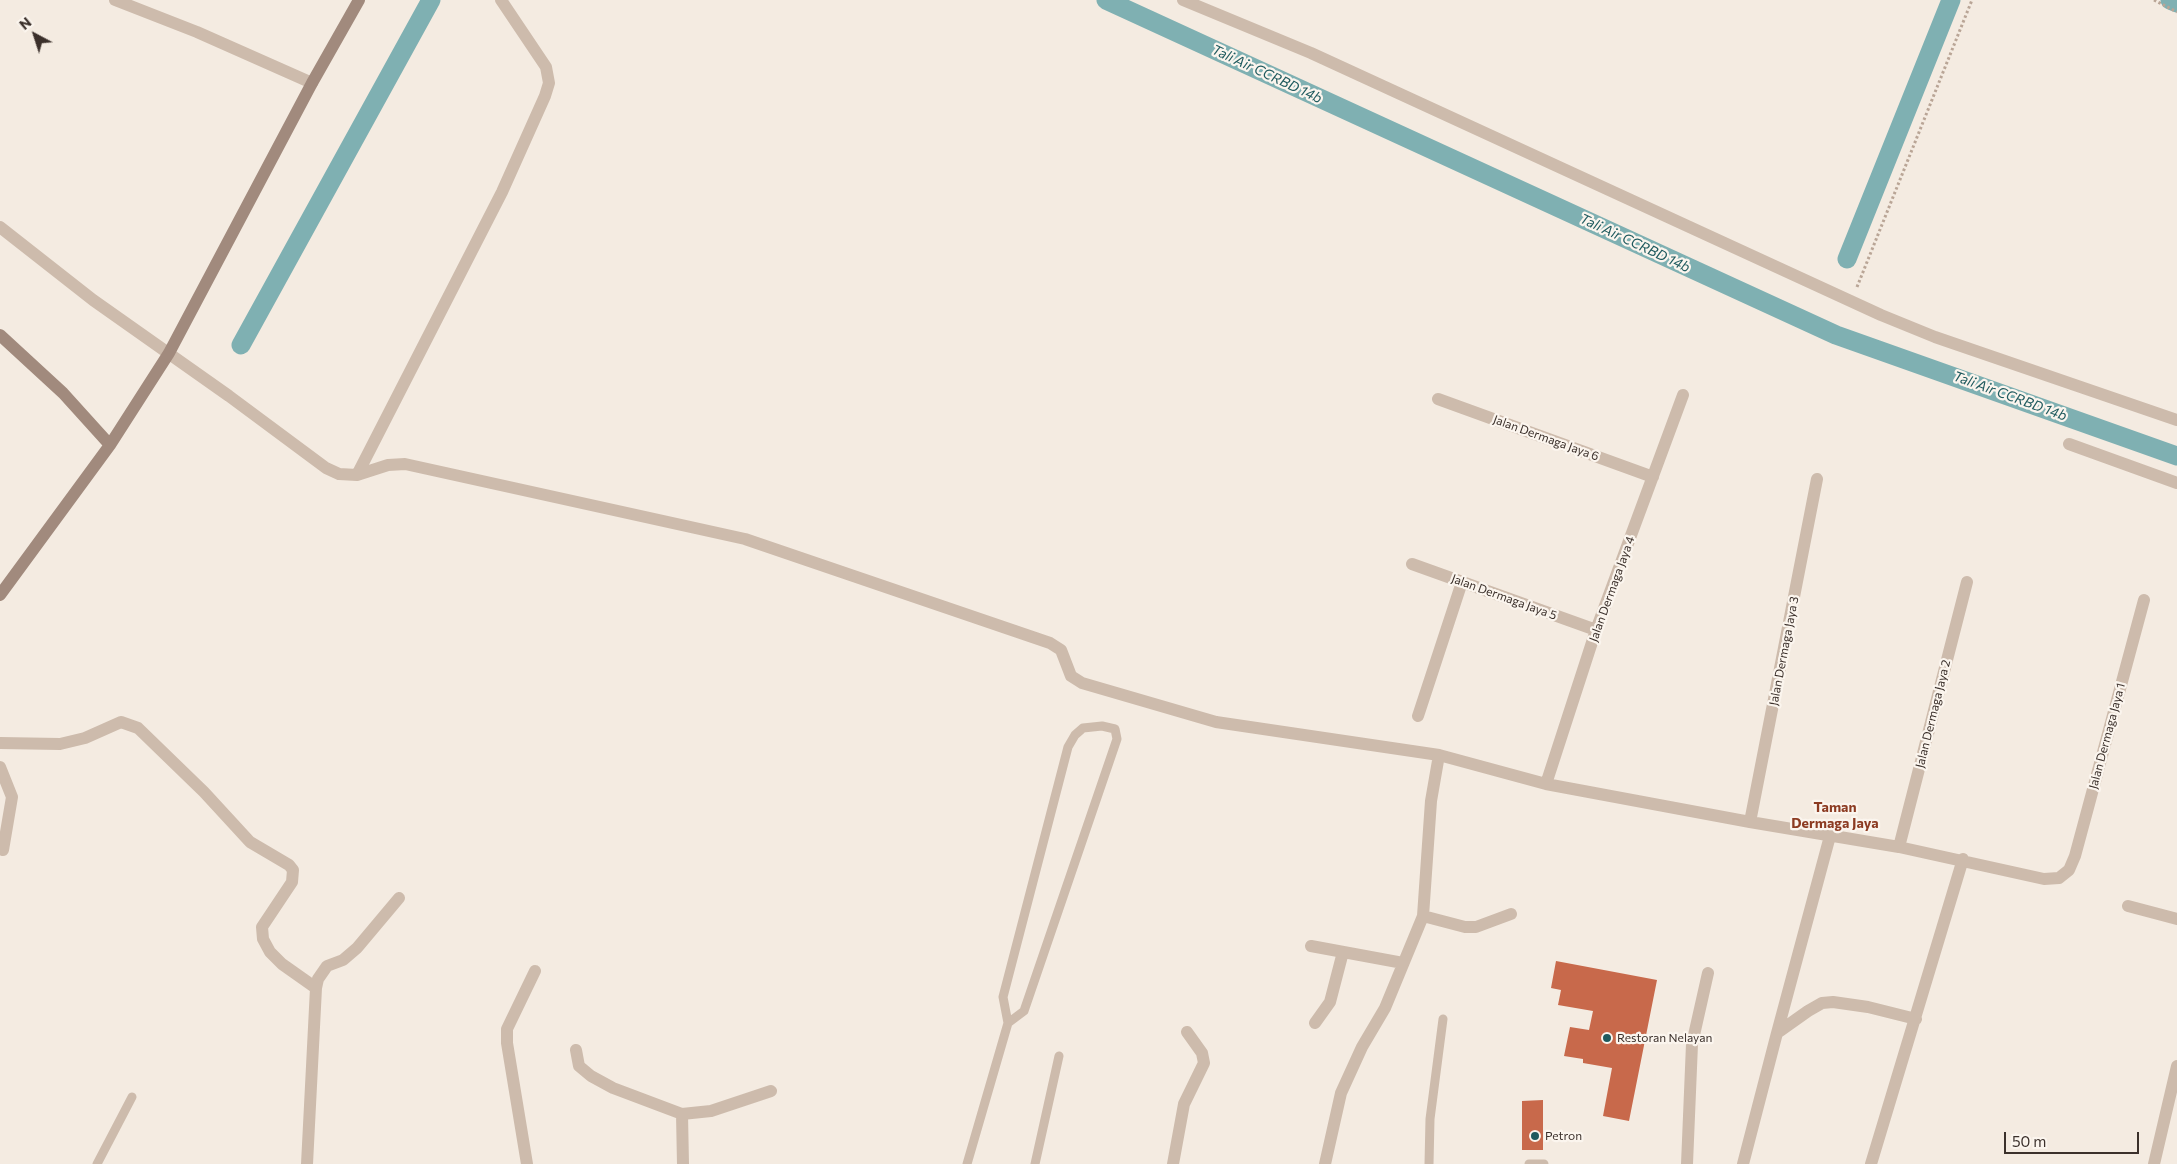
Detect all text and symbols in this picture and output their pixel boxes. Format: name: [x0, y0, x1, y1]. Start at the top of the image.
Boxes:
north arrow: [10, 10, 60, 60]
text: N: [16, 13, 35, 33]
water label: Tali Air CCRBD 14b: [1209, 41, 1325, 107]
water label: Tali Air CCRBD 14b: [1577, 210, 1693, 276]
water label: Tali Air CCRBD 14b: [1951, 368, 2069, 424]
street label: Jalan Dermaga Jaya 6: [1491, 412, 1601, 464]
street label: Jalan Dermaga Jaya 4: [1586, 534, 1638, 644]
street label: Jalan Dermaga Jaya 5: [1449, 571, 1559, 623]
street label: Jalan Dermaga Jaya 3: [1766, 595, 1802, 707]
street label: Jalan Dermaga Jaya 2: [1913, 658, 1953, 770]
street label: Jalan Dermaga Jaya 1: [2086, 681, 2128, 791]
district label: Taman Dermaga Jaya: [1791, 799, 1879, 832]
place label: Restoran Nelayan: [1617, 1031, 1712, 1045]
marker: Restoran Nelayan: [1601, 1032, 1613, 1044]
scale bar: [2007, 1122, 2142, 1154]
place label: Petron: [1545, 1129, 1582, 1143]
marker: Petron: [1529, 1130, 1541, 1142]
text: 50 m: [2012, 1132, 2046, 1150]

